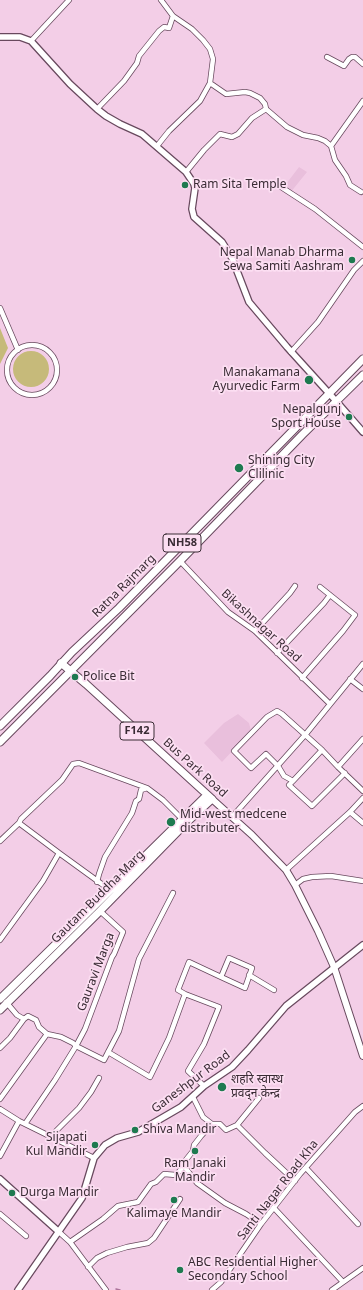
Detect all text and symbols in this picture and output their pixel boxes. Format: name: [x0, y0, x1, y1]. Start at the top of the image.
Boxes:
place label: Ram Sita Temple: [193, 178, 286, 192]
marker: Ram Sita Temple: [180, 180, 190, 190]
place label: Nepal Manab Dharma Sewa Samiti Aashram: [220, 246, 344, 274]
marker: Nepal Manab Dharma Sewa Samiti Aashram: [347, 255, 357, 265]
place label: Manakamana Ayurvedic Farm: [212, 366, 300, 394]
marker: Manakamana Ayurvedic Farm: [303, 374, 315, 386]
place label: Nepalgunj Sport House: [271, 403, 341, 431]
marker: Nepalgunj Sport House: [344, 412, 354, 422]
place label: Shining City Clilinic: [248, 454, 315, 482]
marker: Shining City Clilinic: [233, 462, 245, 474]
road number: NH58: [163, 534, 201, 552]
street label: Ratna Rajmarg: [89, 551, 159, 621]
street label: Bikashnagar Road: [218, 586, 304, 666]
place label: Police Bit: [83, 670, 135, 684]
marker: Police Bit: [70, 672, 80, 682]
road number: F142: [120, 722, 154, 740]
street label: Bus Park Road: [160, 735, 230, 801]
place label: Mid-west medcene distributer: [180, 808, 287, 836]
marker: Mid-west medcene distributer: [165, 816, 177, 828]
street label: Gautam Buddha Marg: [49, 848, 147, 946]
street label: Gauravi Marga: [74, 931, 118, 1013]
street label: Ganeshpur Road: [149, 1048, 233, 1116]
place label: शहरि स्वास्थ प्रवद्न केन्द्र: [231, 1073, 283, 1101]
marker: शहरि स्वास्थ प्रवद्न केन्द्र: [216, 1081, 228, 1093]
place label: Shiva Mandir: [143, 1123, 217, 1137]
marker: Shiva Mandir: [130, 1125, 140, 1135]
place label: Sijapati Kul Mandir: [25, 1131, 87, 1159]
street label: Santi Nagar Road Kha: [235, 1137, 321, 1243]
marker: Sijapati Kul Mandir: [90, 1140, 100, 1150]
marker: Ram Janaki Mandir: [190, 1146, 200, 1156]
place label: Ram Janaki Mandir: [164, 1157, 226, 1185]
place label: Durga Mandir: [20, 1186, 99, 1200]
marker: Durga Mandir: [7, 1188, 17, 1198]
marker: Kalimaye Mandir: [169, 1195, 179, 1205]
place label: Kalimaye Mandir: [127, 1207, 221, 1221]
place label: ABC Residential Higher Secondary School: [188, 1256, 318, 1284]
marker: ABC Residential Higher Secondary School: [175, 1265, 185, 1275]

